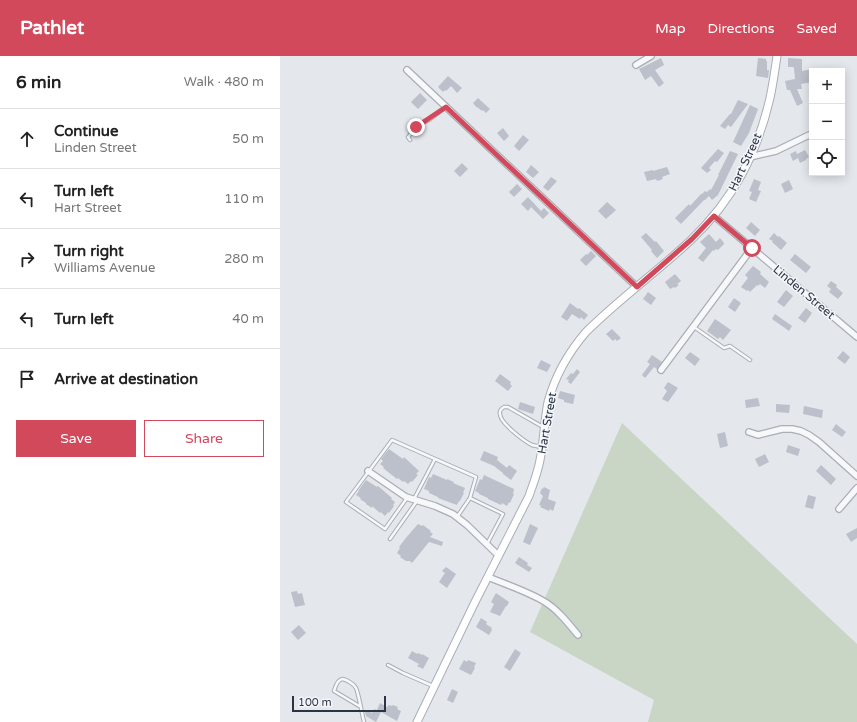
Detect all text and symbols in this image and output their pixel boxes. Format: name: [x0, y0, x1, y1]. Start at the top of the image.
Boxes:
text: Pathlet: [20, 17, 84, 39]
text: Map: [655, 20, 686, 37]
text: Directions: [708, 20, 775, 37]
text: Saved: [797, 20, 837, 37]
map controls: [809, 68, 845, 176]
button: +: [809, 68, 845, 104]
text: 6 min: [16, 72, 61, 93]
text: Walk · 480 m: [184, 74, 264, 90]
button: −: [809, 104, 845, 140]
route end: [407, 118, 425, 136]
text: Continue: [54, 122, 118, 140]
icon: ahead: [16, 128, 38, 150]
street label: Hart Street: [725, 130, 765, 193]
text: 50 m: [232, 131, 264, 147]
text: Linden Street: [54, 140, 137, 156]
button: locate: [809, 140, 845, 176]
text: Turn left: [54, 182, 114, 200]
icon: left: [16, 188, 38, 210]
text: 110 m: [224, 191, 264, 207]
text: Hart Street: [54, 200, 122, 216]
route start: [743, 239, 761, 257]
text: Turn right: [54, 242, 124, 260]
icon: right: [16, 248, 38, 270]
text: 280 m: [224, 251, 264, 267]
text: Williams Avenue: [54, 260, 155, 276]
street label: Linden Street: [770, 262, 838, 322]
icon: left: [16, 308, 38, 330]
text: Turn left: [54, 310, 114, 328]
text: 40 m: [232, 311, 264, 327]
icon: arrive: [16, 368, 38, 390]
text: Arrive at destination: [54, 370, 198, 388]
street label: Hart Street: [535, 391, 559, 455]
button: Save: [16, 420, 136, 457]
button: Share: [144, 420, 264, 457]
scale bar: [292, 694, 386, 713]
text: 100 m: [298, 696, 332, 709]

